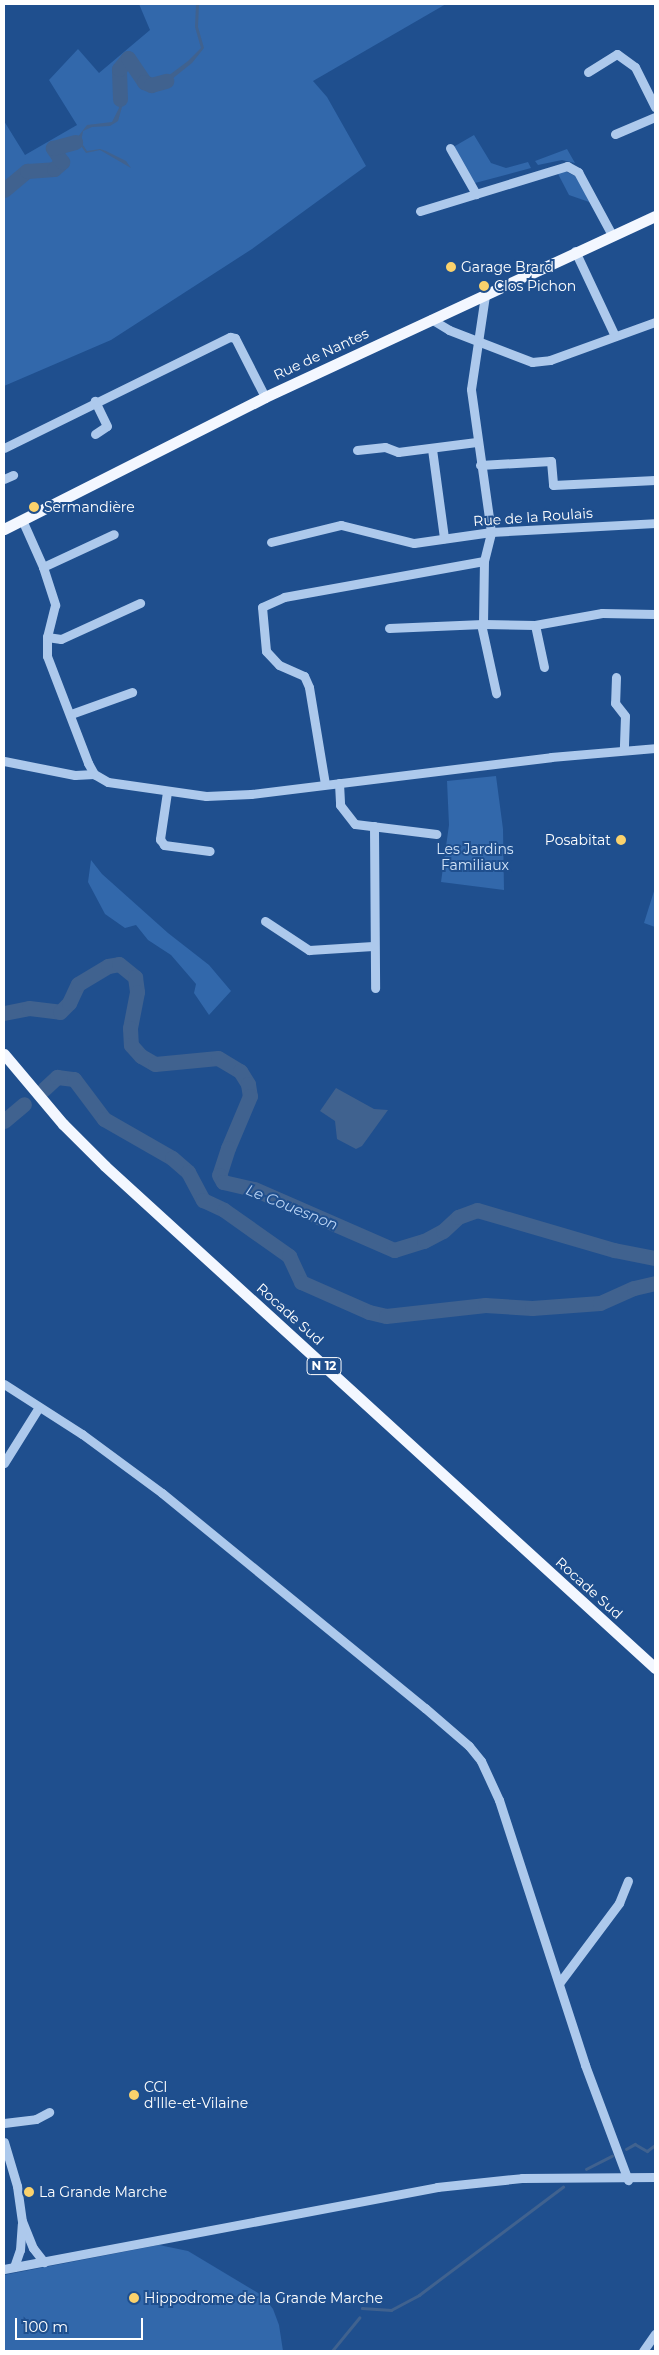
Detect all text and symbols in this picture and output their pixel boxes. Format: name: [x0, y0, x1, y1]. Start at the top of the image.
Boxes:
place label: Garage Brard: [461, 259, 554, 275]
marker: Garage Brard: [445, 261, 457, 273]
place label: Clos Pichon: [494, 278, 576, 294]
marker: Clos Pichon: [478, 280, 490, 292]
street label: Rue de Nantes: [271, 325, 371, 383]
place label: Sermandière: [44, 499, 135, 515]
marker: Sermandière: [28, 501, 40, 513]
street label: Rue de la Roulais: [473, 504, 593, 530]
place label: Posabitat: [545, 832, 611, 848]
marker: Posabitat: [615, 834, 627, 846]
park label: Les Jardins Familiaux: [436, 841, 514, 874]
water label: Le Couesnon: [243, 1180, 341, 1234]
street label: Rocade Sud: [253, 1280, 327, 1348]
road number: N 12: [306, 1356, 342, 1375]
street label: Rocade Sud: [552, 1554, 626, 1622]
place label: CCI d'Ille-et-Vilaine: [144, 2079, 248, 2112]
marker: CCI d'Ille-et-Vilaine: [128, 2089, 140, 2101]
place label: La Grande Marche: [39, 2184, 167, 2200]
marker: La Grande Marche: [23, 2186, 35, 2198]
place label: Hippodrome de la Grande Marche: [144, 2290, 383, 2306]
marker: Hippodrome de la Grande Marche: [128, 2292, 140, 2304]
scale bar: [18, 2308, 145, 2340]
text: 100 m: [23, 2317, 68, 2336]

